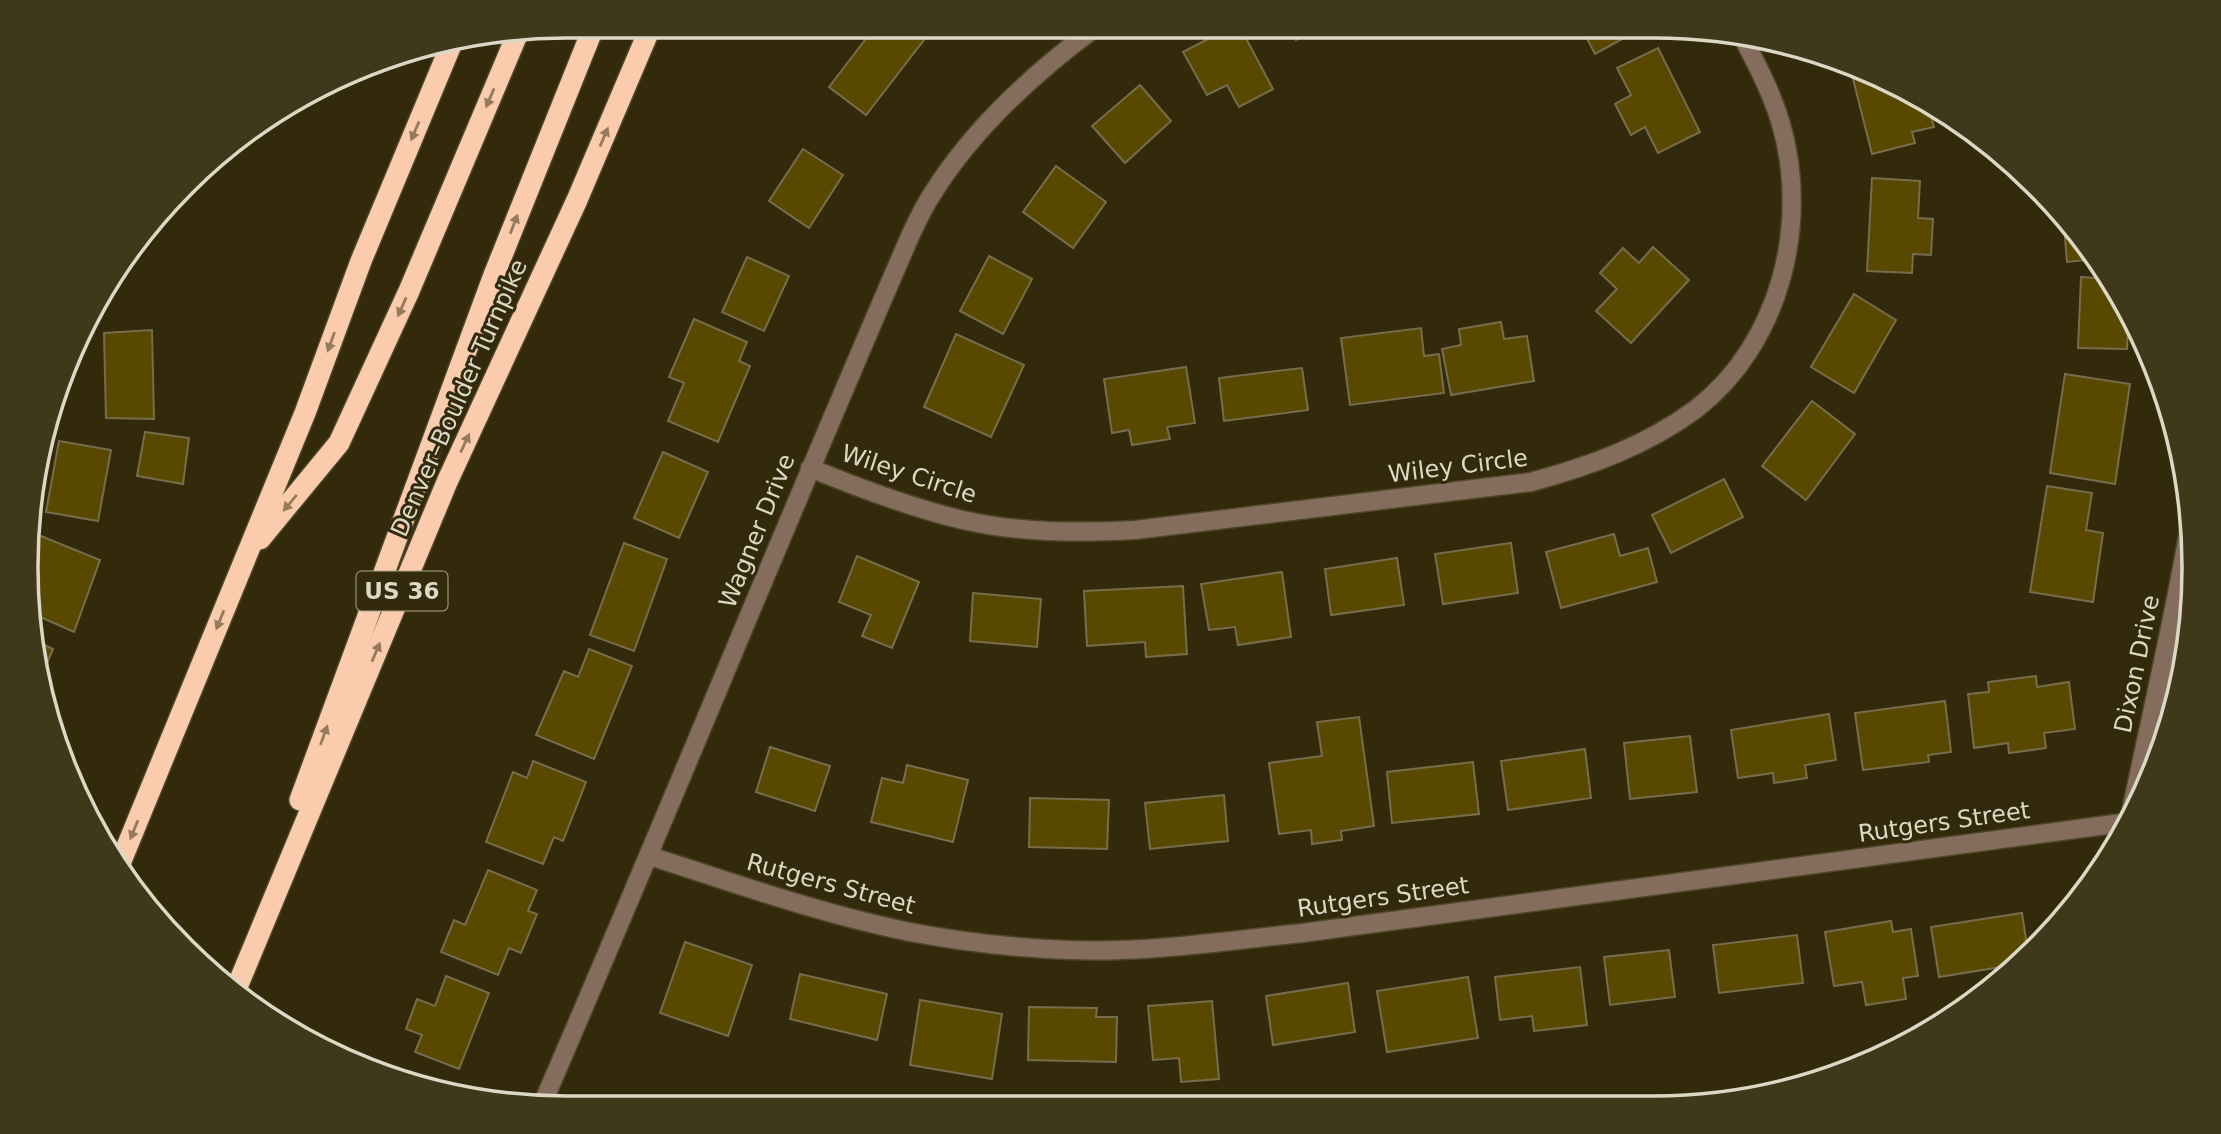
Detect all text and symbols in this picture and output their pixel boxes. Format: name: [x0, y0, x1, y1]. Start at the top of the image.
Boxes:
one-way arrow: [484, 87, 495, 108]
one-way arrow: [409, 121, 421, 141]
one-way arrow: [598, 127, 610, 147]
one-way arrow: [508, 213, 519, 234]
street label: Denver–Boulder Turnpike: [385, 255, 533, 541]
one-way arrow: [396, 297, 407, 317]
one-way arrow: [325, 332, 336, 353]
one-way arrow: [459, 433, 471, 453]
street label: Wiley Circle: [838, 439, 980, 509]
street label: Wiley Circle: [1387, 444, 1529, 488]
street label: Wagner Drive: [713, 450, 801, 612]
one-way arrow: [283, 495, 298, 512]
road number: US 36: [356, 572, 448, 610]
street label: Dixon Drive: [2109, 593, 2165, 735]
one-way arrow: [214, 609, 225, 630]
one-way arrow: [371, 642, 382, 663]
one-way arrow: [318, 725, 329, 746]
street label: Rutgers Street: [1856, 796, 2032, 848]
one-way arrow: [128, 820, 139, 841]
street label: Rutgers Street: [744, 848, 918, 920]
street label: Rutgers Street: [1295, 871, 1471, 923]

